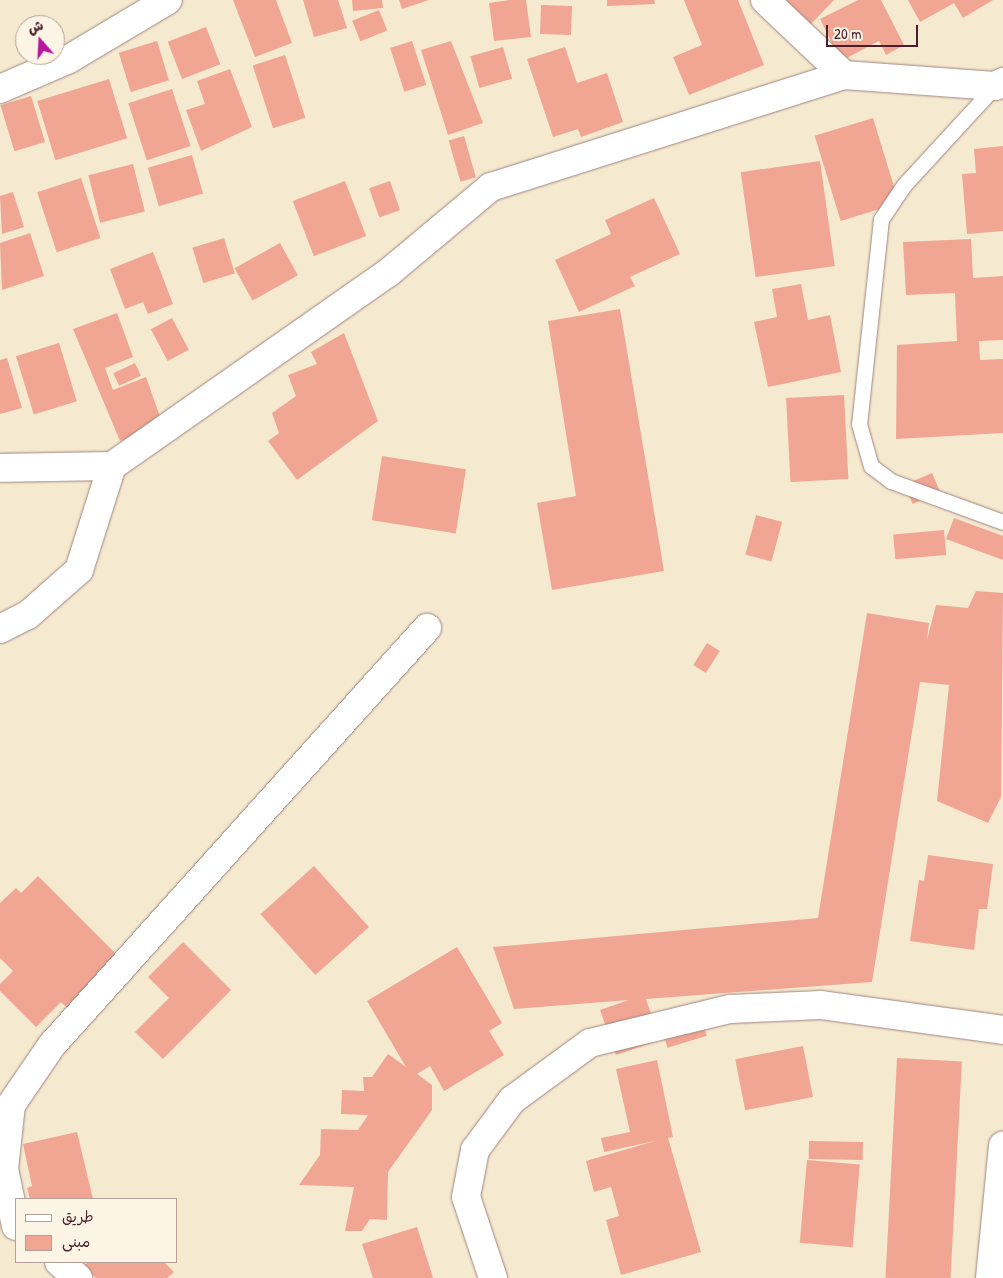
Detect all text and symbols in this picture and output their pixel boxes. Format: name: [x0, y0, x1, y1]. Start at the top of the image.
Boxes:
north arrow: [15, 15, 65, 65]
text: ش: [25, 15, 46, 38]
scale bar: [828, 15, 920, 47]
text: 20 m: [834, 23, 861, 44]
legend: [15, 1198, 178, 1263]
text: طريق: [62, 1206, 94, 1227]
text: مبنى: [62, 1231, 90, 1252]

